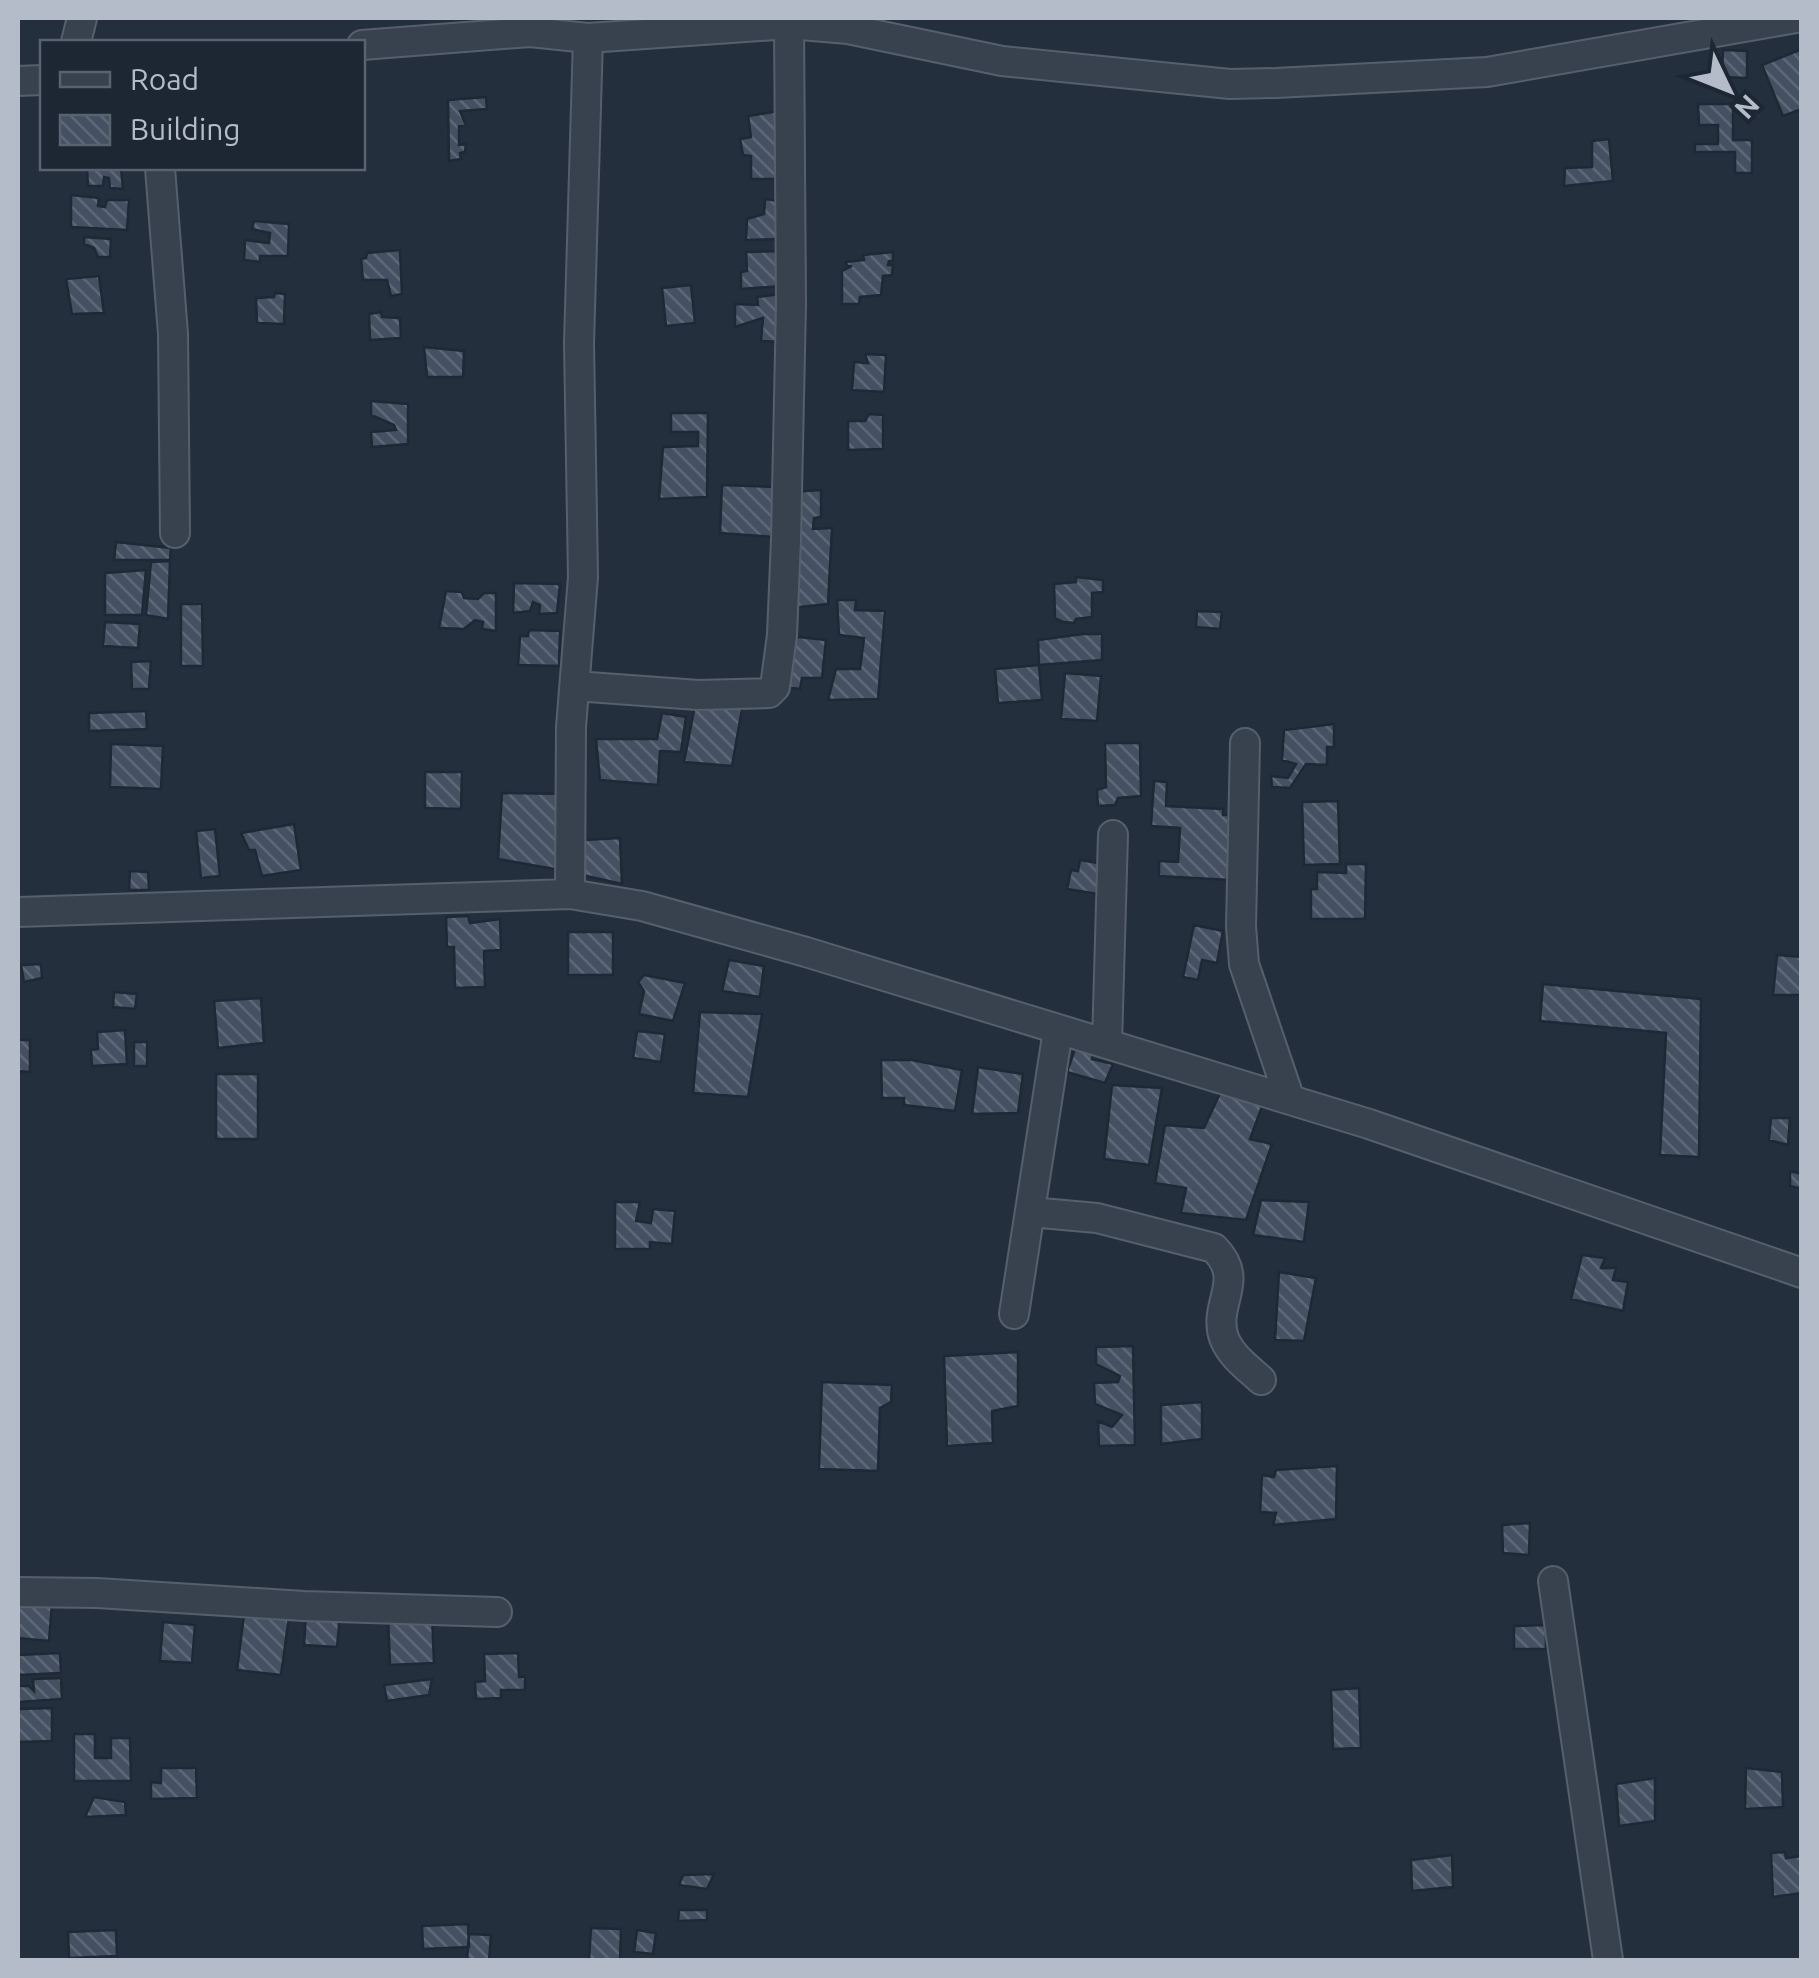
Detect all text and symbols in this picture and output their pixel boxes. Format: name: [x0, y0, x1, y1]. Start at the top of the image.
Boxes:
legend: [40, 40, 365, 170]
north arrow: [1679, 40, 1779, 140]
text: Road: [130, 62, 199, 96]
text: N: [1729, 89, 1766, 126]
text: Building: [130, 112, 241, 146]

